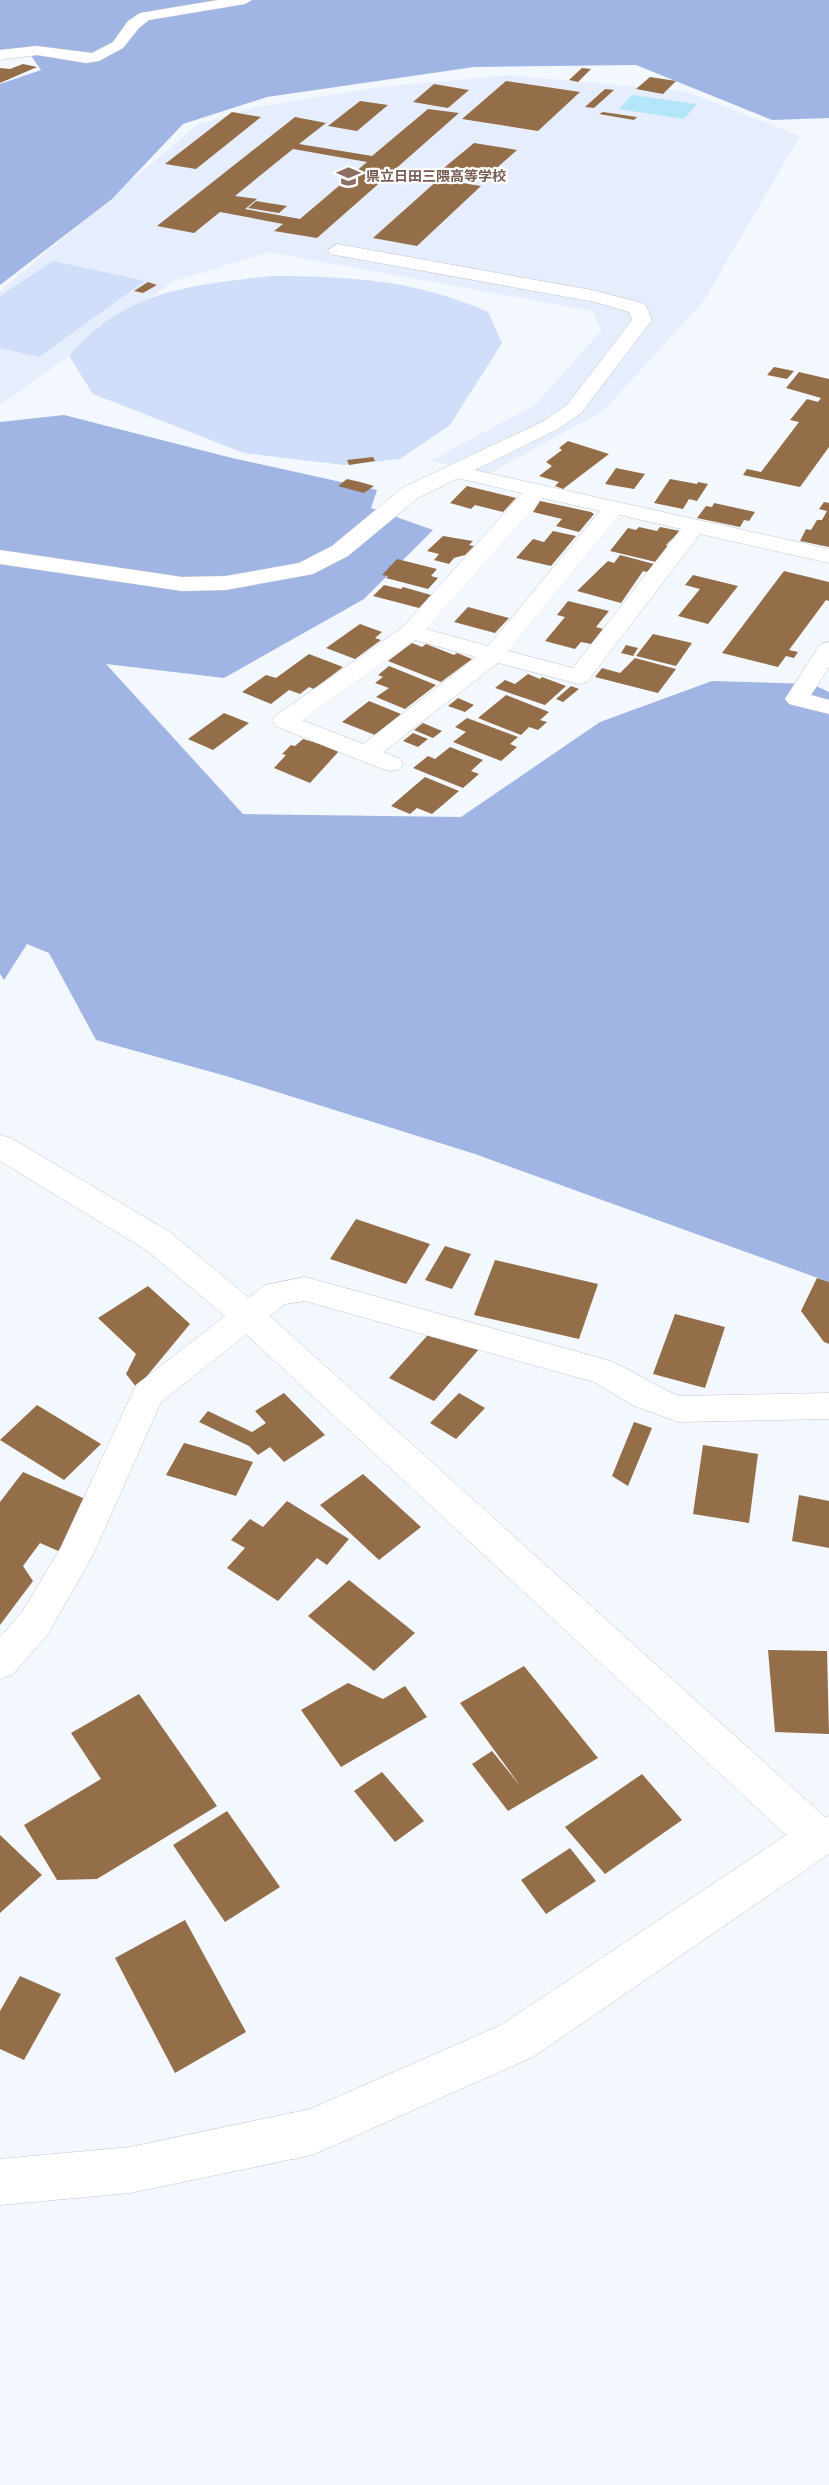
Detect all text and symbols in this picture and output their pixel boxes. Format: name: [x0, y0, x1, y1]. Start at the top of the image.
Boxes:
school or university icon: 県立日田三隈高等学校: [335, 164, 361, 190]
place label: 県立日田三隈高等学校: [366, 168, 506, 186]

